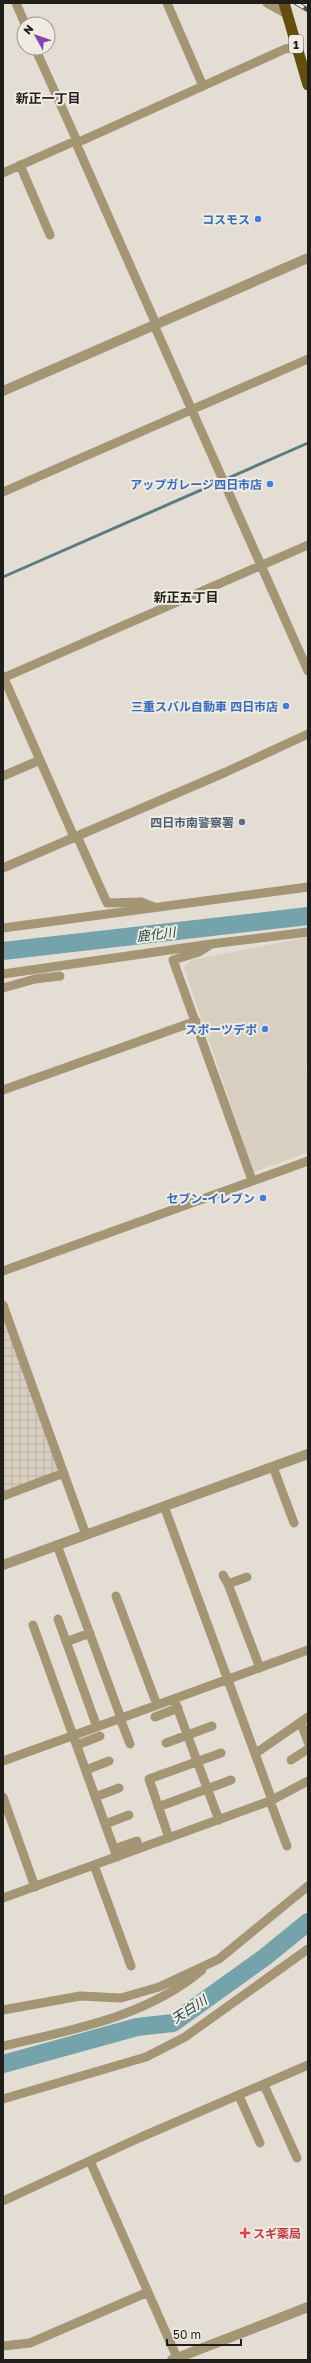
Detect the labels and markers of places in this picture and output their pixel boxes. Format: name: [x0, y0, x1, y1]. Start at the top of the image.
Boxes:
place label: コスモス: [202, 212, 250, 227]
marker: コスモス: [253, 214, 263, 224]
place label: アップガレージ四日市店: [130, 477, 262, 492]
marker: アップガレージ四日市店: [265, 479, 275, 489]
place label: 三重スバル自動車 四日市店: [131, 699, 278, 714]
marker: 三重スバル自動車 四日市店: [281, 701, 291, 711]
place label: 四日市南警察署: [150, 815, 234, 830]
marker: 四日市南警察署: [237, 817, 247, 827]
place label: スポーツデポ: [185, 1022, 257, 1037]
marker: スポーツデポ: [260, 1024, 270, 1034]
place label: セブン-イレブン: [166, 1191, 255, 1206]
marker: セブン-イレブン: [258, 1193, 268, 1203]
place label: スギ薬局: [253, 2226, 301, 2241]
marker: スギ薬局: [240, 2228, 250, 2238]

